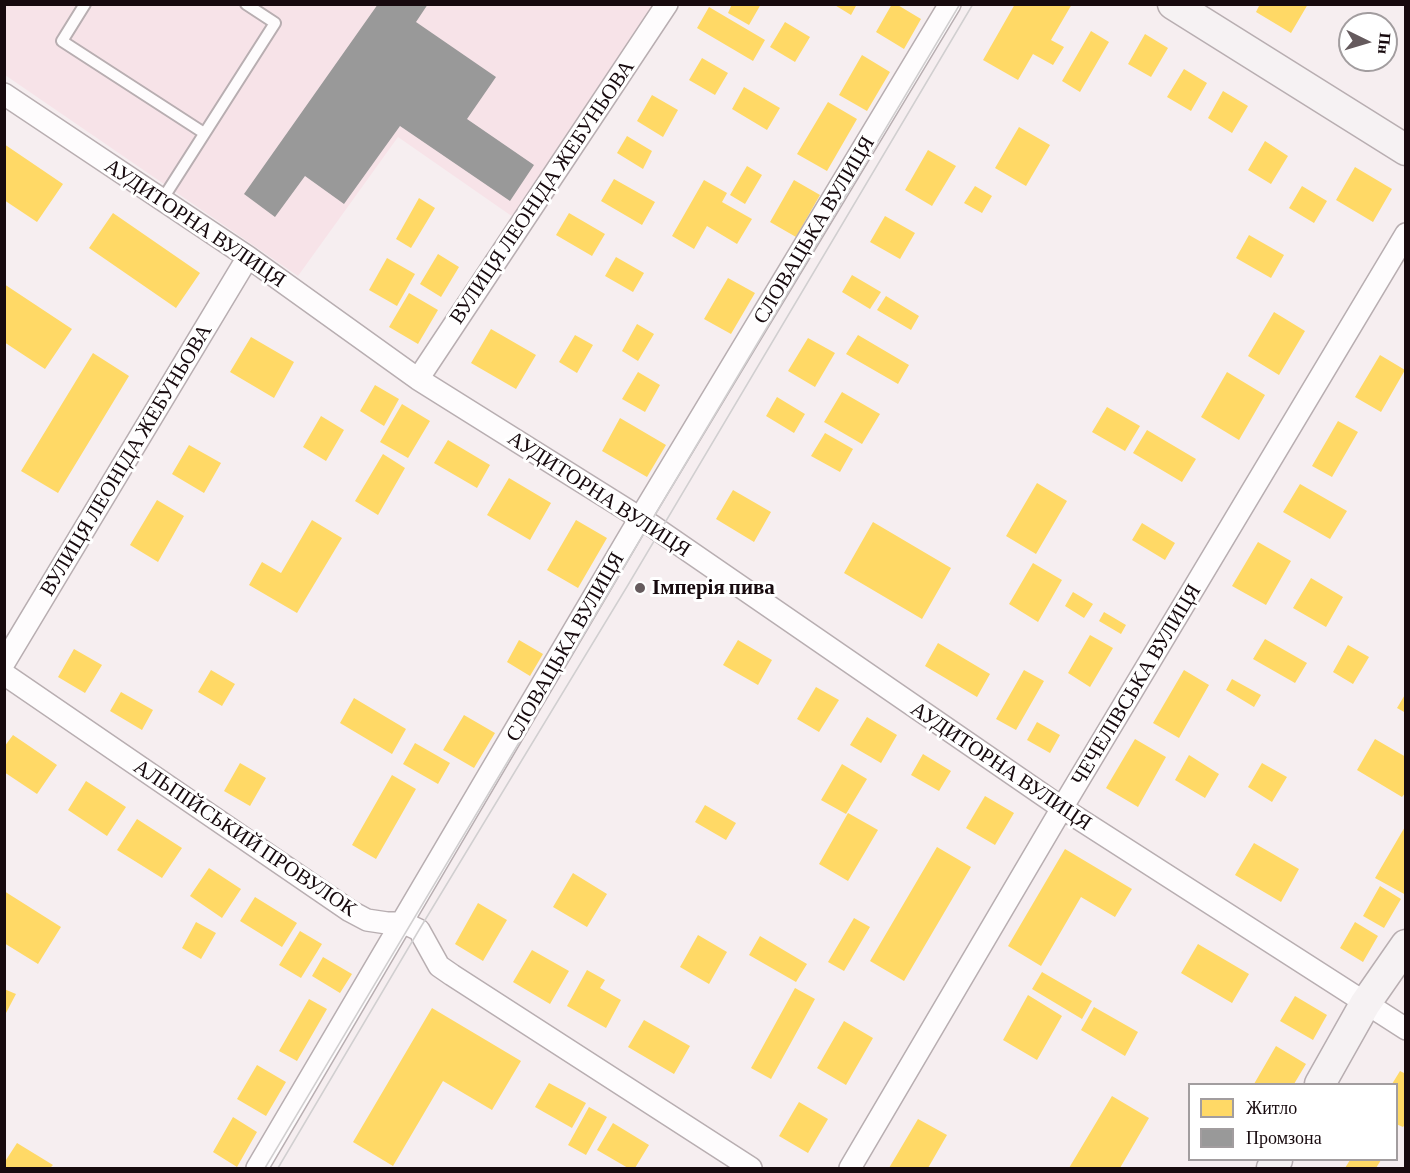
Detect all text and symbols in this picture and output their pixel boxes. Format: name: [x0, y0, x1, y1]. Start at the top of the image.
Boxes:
north arrow: [1338, 12, 1398, 72]
text: Пн: [1375, 32, 1394, 55]
street label: ВУЛИЦЯ ЛЕОНІДА ЖЕБУНЬОВА: [444, 55, 640, 329]
street label: СЛОВАЦЬКА ВУЛИЦЯ: [748, 132, 880, 328]
street label: АУДИТОРНА ВУЛИЦЯ: [100, 153, 290, 293]
street label: ВУЛИЦЯ ЛЕОНІДА ЖЕБУНЬОВА: [35, 319, 217, 601]
street label: АУДИТОРНА ВУЛИЦЯ: [503, 426, 695, 562]
street label: СЛОВАЦЬКА ВУЛИЦЯ: [500, 548, 630, 746]
place label: Імперія пива: [652, 575, 775, 601]
street label: ЧЕЧЕЛІВСЬКА ВУЛИЦЯ: [1066, 580, 1206, 790]
marker: Імперія пива: [633, 581, 647, 595]
street label: АУДИТОРНА ВУЛИЦЯ: [906, 696, 1096, 836]
street label: АЛЬПІЙСЬКИЙ ПРОВУЛОК: [129, 754, 361, 922]
legend: [1188, 1083, 1398, 1161]
text: Житло: [1246, 1098, 1297, 1118]
text: Промзона: [1246, 1128, 1322, 1148]

